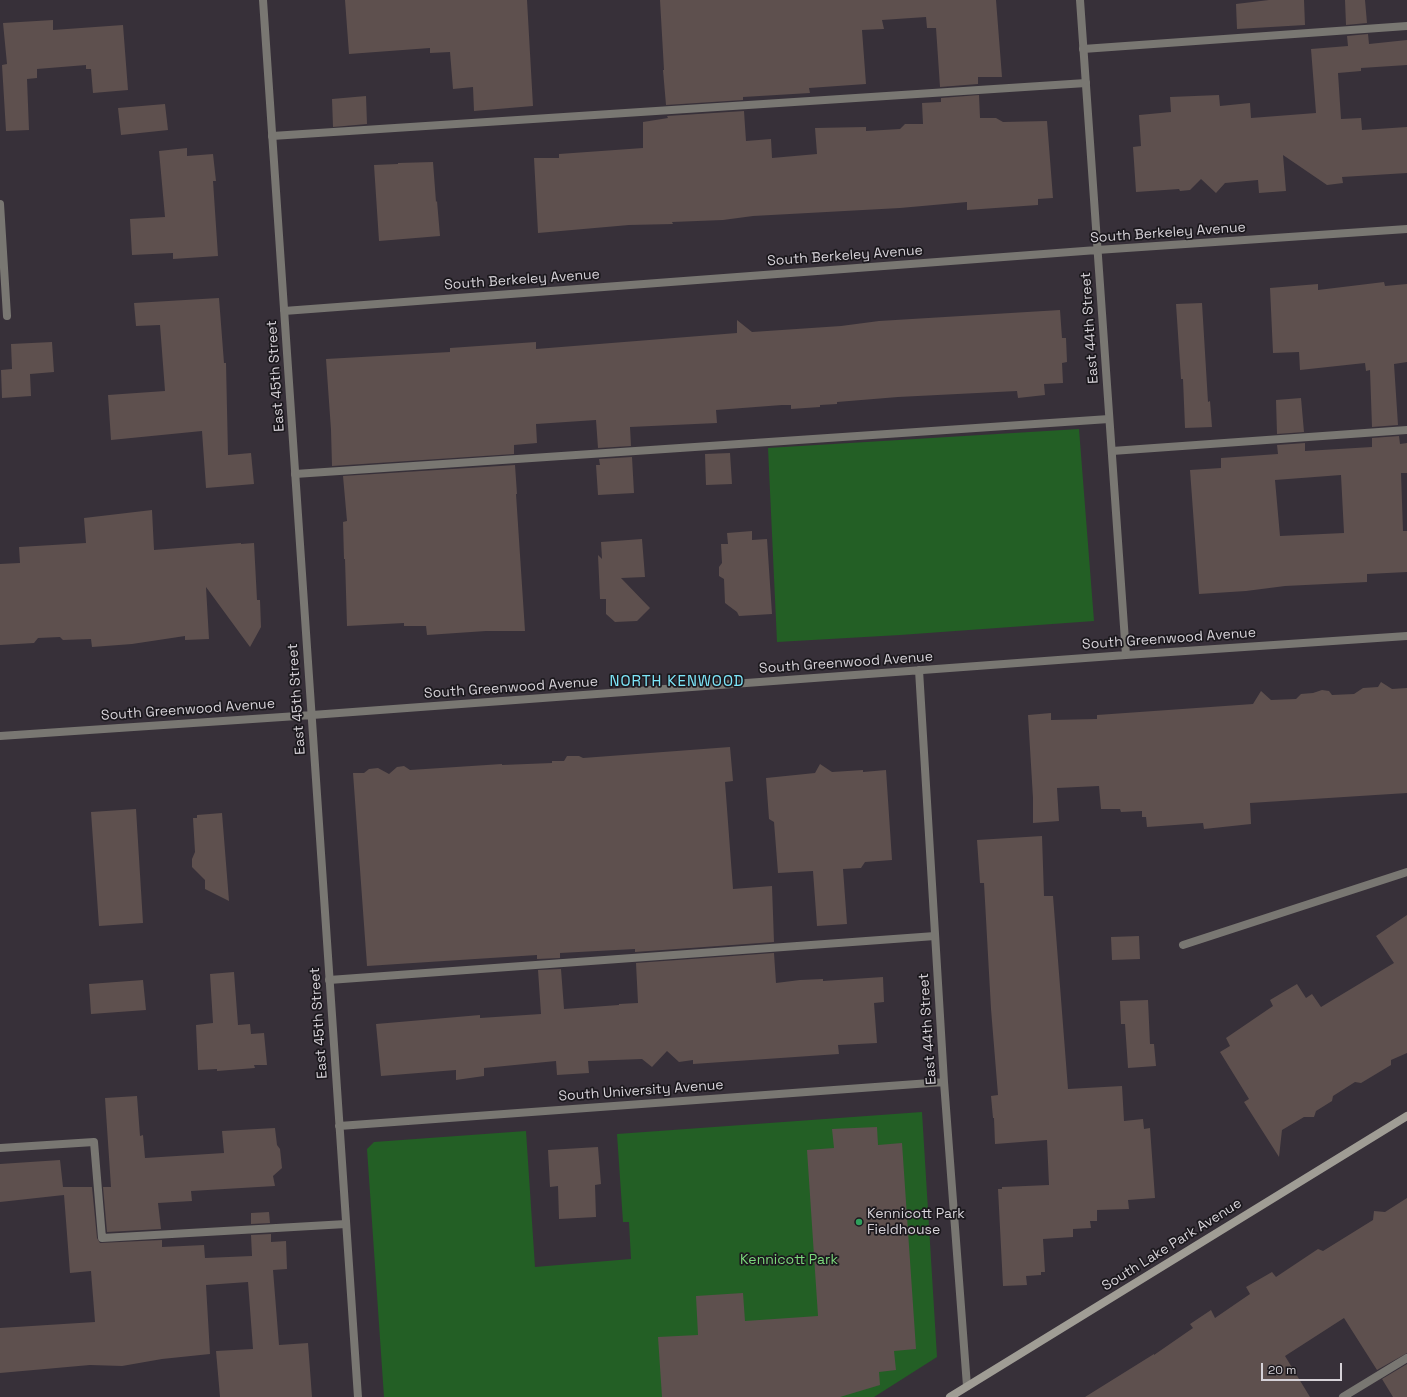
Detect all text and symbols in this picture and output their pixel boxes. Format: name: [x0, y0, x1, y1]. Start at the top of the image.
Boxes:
street label: South Berkeley Avenue: [1090, 219, 1246, 247]
street label: South Berkeley Avenue: [767, 242, 923, 270]
street label: South Berkeley Avenue: [444, 266, 600, 294]
street label: East 44th Street: [1078, 272, 1102, 384]
street label: East 45th Street: [264, 320, 288, 432]
street label: South Greenwood Avenue: [1082, 625, 1256, 653]
street label: East 45th Street: [285, 643, 309, 755]
street label: South Greenwood Avenue: [759, 649, 933, 677]
district label: NORTH KENWOOD: [609, 673, 745, 691]
street label: South Greenwood Avenue: [424, 674, 598, 702]
street label: South Greenwood Avenue: [101, 696, 275, 724]
street label: East 45th Street: [307, 967, 331, 1079]
street label: East 44th Street: [916, 973, 940, 1085]
street label: South University Avenue: [558, 1077, 724, 1105]
street label: South Lake Park Avenue: [1099, 1195, 1245, 1295]
place label: Kennicott Park Fieldhouse: [867, 1206, 965, 1238]
marker: Kennicott Park Fieldhouse: [854, 1217, 864, 1227]
park label: Kennicott Park: [740, 1252, 838, 1268]
scale bar: [1263, 1355, 1344, 1381]
text: 20 m: [1268, 1362, 1296, 1378]

